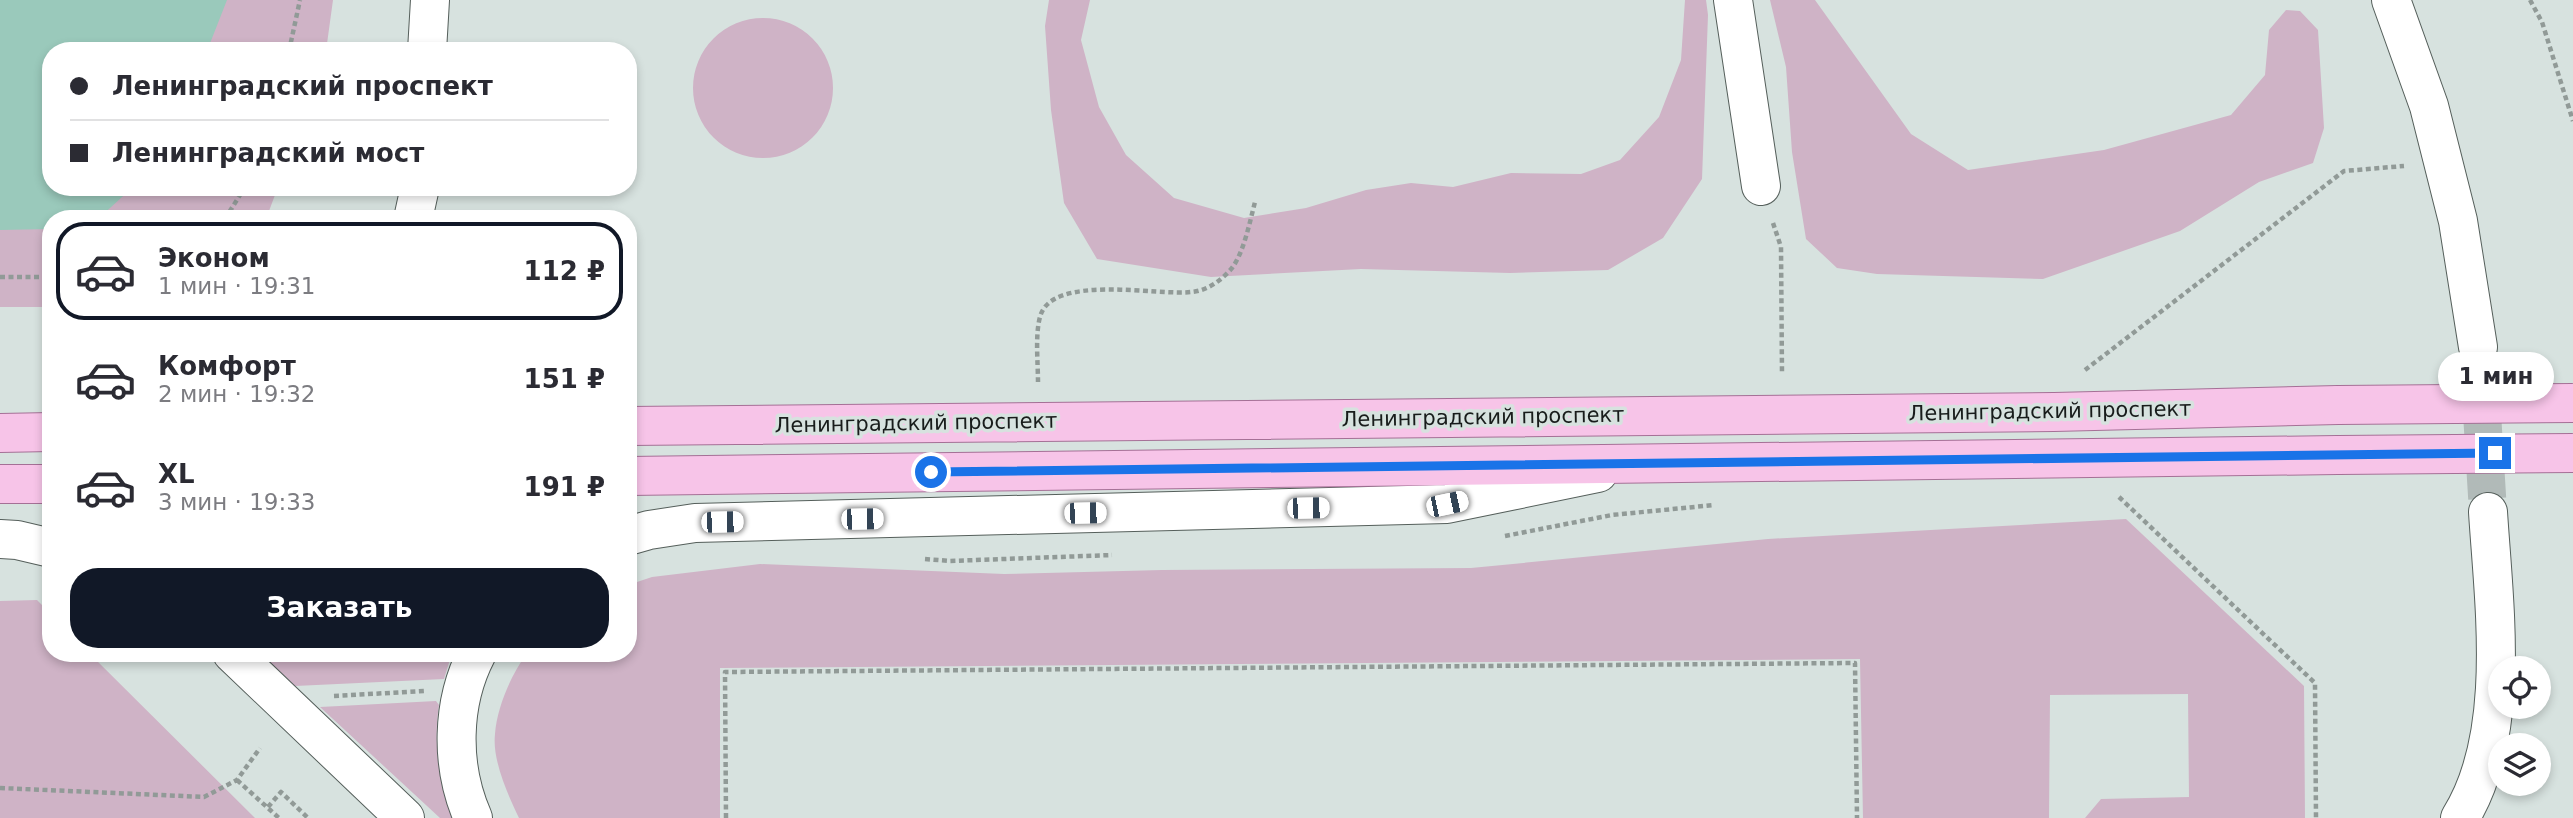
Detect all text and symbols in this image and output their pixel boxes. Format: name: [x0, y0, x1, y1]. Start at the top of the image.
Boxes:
text: Ленинградский проспект: [112, 71, 493, 101]
text: Ленинградский мост: [112, 138, 424, 168]
icon: car: [74, 240, 137, 303]
text: Эконом: [158, 243, 270, 273]
text: 112 ₽: [524, 256, 605, 286]
text: 1 мин · 19:31: [158, 273, 316, 299]
icon: car: [74, 348, 137, 411]
text: Комфорт: [158, 351, 296, 381]
callout: 1 мин: [2437, 351, 2553, 400]
text: 1 мин: [2459, 363, 2533, 389]
text: 151 ₽: [524, 364, 605, 394]
text: 2 мин · 19:32: [158, 381, 316, 407]
street label: Ленинградский проспект: [1908, 397, 2192, 425]
street label: Ленинградский проспект: [1341, 403, 1625, 431]
street label: Ленинградский проспект: [774, 409, 1058, 437]
route end: [2479, 437, 2511, 469]
icon: car: [74, 456, 137, 519]
route start: [915, 456, 947, 488]
text: XL: [158, 459, 195, 489]
text: 191 ₽: [524, 472, 605, 502]
text: 3 мин · 19:33: [158, 489, 316, 515]
car: [1425, 489, 1470, 519]
car: [1287, 497, 1330, 519]
car: [1064, 502, 1107, 524]
car: [841, 508, 884, 530]
car: [701, 511, 744, 533]
button: Заказать: [70, 568, 609, 648]
map controls: [2488, 656, 2551, 796]
button: locate: [2488, 656, 2551, 719]
button: layers: [2488, 733, 2551, 796]

